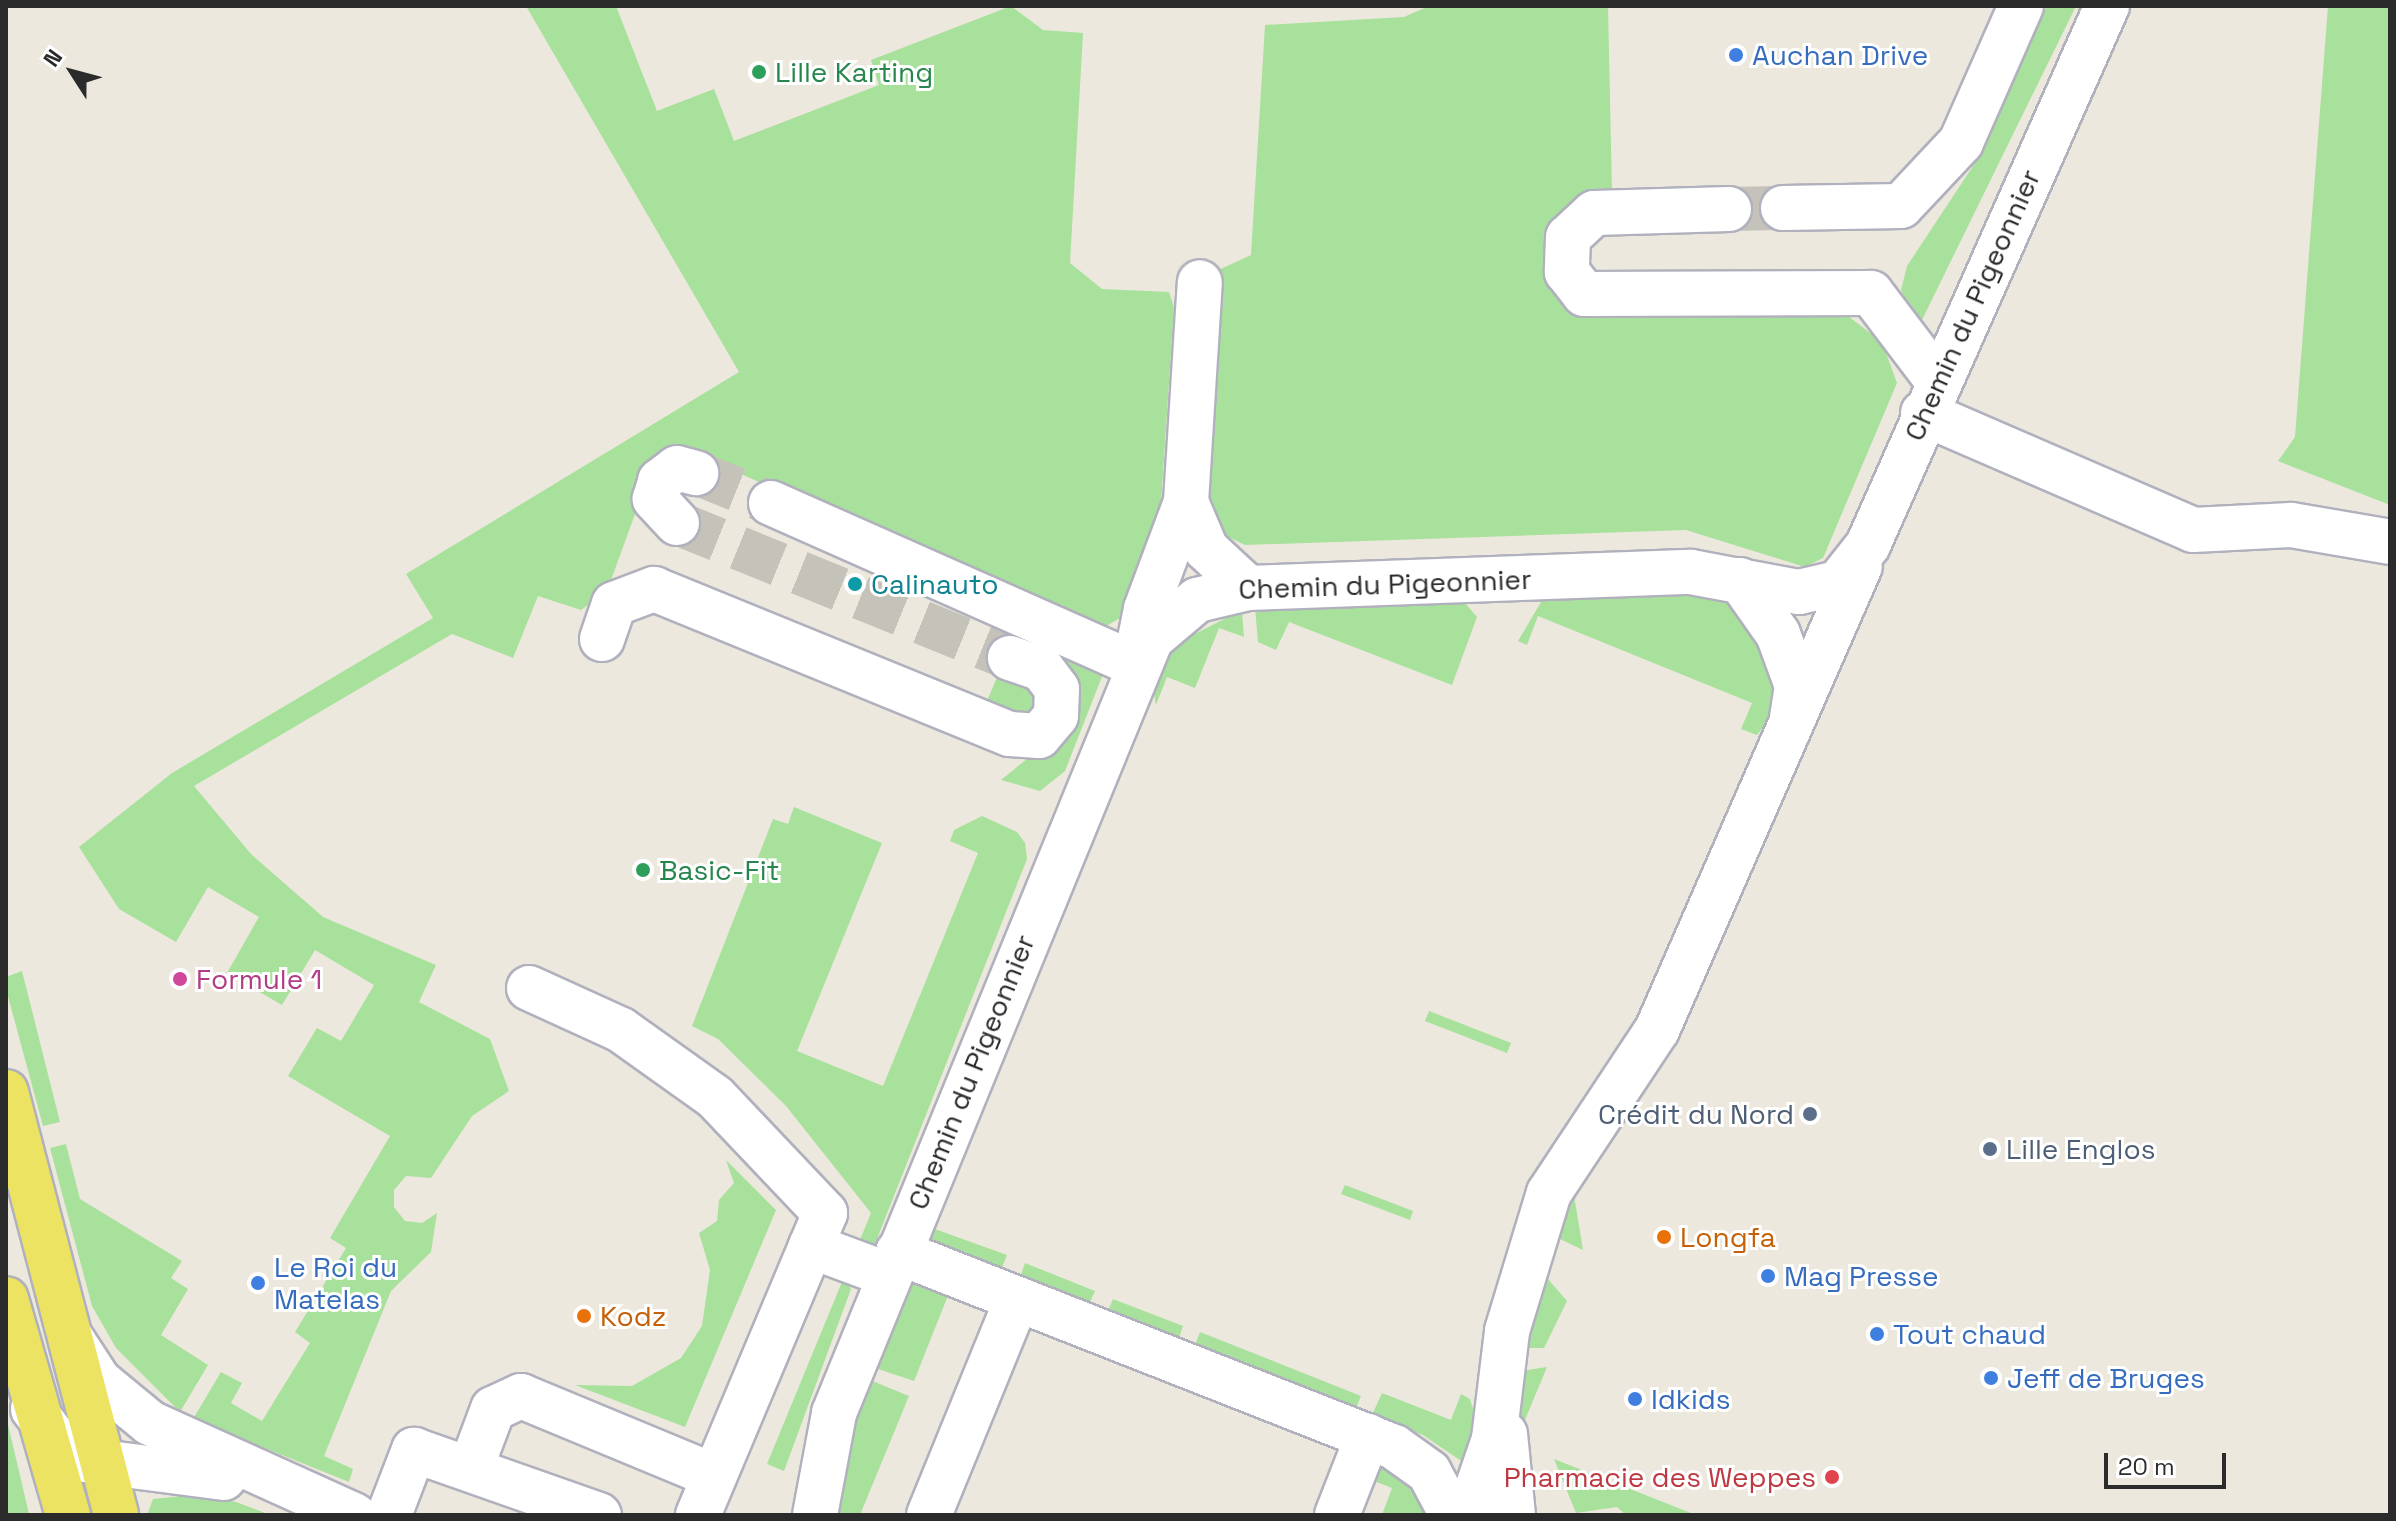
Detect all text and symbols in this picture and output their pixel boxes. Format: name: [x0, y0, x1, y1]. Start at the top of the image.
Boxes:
north arrow: [32, 32, 112, 112]
place label: Auchan Drive: [1752, 38, 1928, 72]
text: N: [37, 44, 68, 72]
marker: Auchan Drive: [1727, 46, 1745, 64]
place label: Lille Karting: [775, 55, 933, 89]
marker: Lille Karting: [750, 63, 768, 81]
street label: Chemin du Pigeonnier: [1897, 164, 2047, 446]
street label: Chemin du Pigeonnier: [1238, 562, 1532, 606]
place label: Calinauto: [871, 567, 999, 601]
marker: Calinauto: [846, 575, 864, 593]
place label: Basic-Fit: [659, 853, 779, 887]
marker: Basic-Fit: [634, 861, 652, 879]
street label: Chemin du Pigeonnier: [900, 930, 1042, 1214]
place label: Formule 1: [196, 962, 322, 996]
marker: Formule 1: [171, 970, 189, 988]
place label: Crédit du Nord: [1598, 1097, 1794, 1131]
marker: Crédit du Nord: [1801, 1105, 1819, 1123]
place label: Lille Englos: [2006, 1132, 2155, 1166]
marker: Lille Englos: [1981, 1140, 1999, 1158]
place label: Longfa: [1680, 1220, 1776, 1254]
marker: Longfa: [1655, 1228, 1673, 1246]
place label: Le Roi du Matelas: [274, 1250, 397, 1316]
place label: Mag Presse: [1784, 1259, 1939, 1293]
marker: Mag Presse: [1759, 1267, 1777, 1285]
marker: Le Roi du Matelas: [249, 1274, 267, 1292]
place label: Kodz: [600, 1299, 666, 1333]
marker: Kodz: [575, 1307, 593, 1325]
place label: Tout chaud: [1893, 1317, 2046, 1351]
marker: Tout chaud: [1868, 1325, 1886, 1343]
place label: Jeff de Bruges: [2007, 1361, 2205, 1395]
marker: Jeff de Bruges: [1982, 1369, 2000, 1387]
place label: Idkids: [1651, 1382, 1731, 1416]
marker: Idkids: [1626, 1390, 1644, 1408]
scale bar: [2108, 1437, 2230, 1487]
text: 20 m: [2118, 1451, 2175, 1482]
place label: Pharmacie des Weppes: [1504, 1460, 1816, 1494]
marker: Pharmacie des Weppes: [1823, 1468, 1841, 1486]

